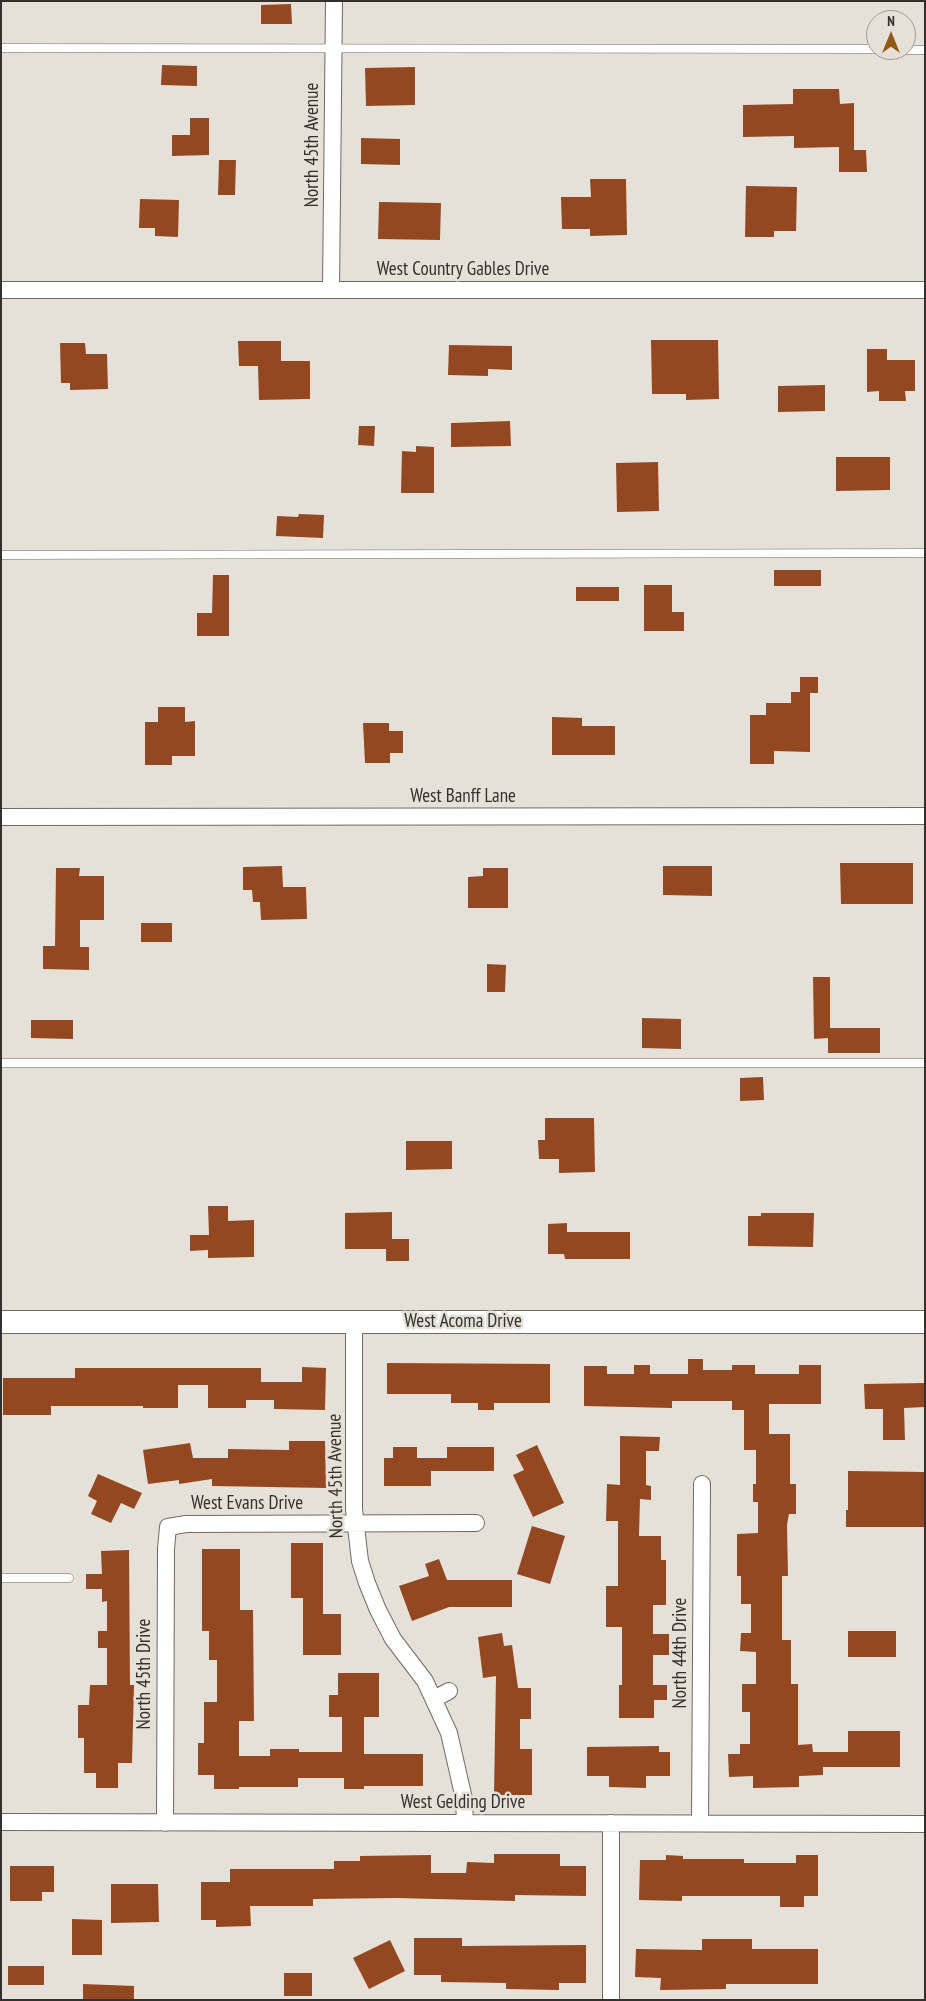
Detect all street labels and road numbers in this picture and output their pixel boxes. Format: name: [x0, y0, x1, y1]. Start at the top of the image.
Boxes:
street label: North 45th Avenue: [302, 83, 324, 207]
street label: West Country Gables Drive: [377, 259, 549, 281]
street label: West Banff Lane: [410, 786, 516, 808]
street label: West Acoma Drive: [404, 1311, 522, 1333]
street label: North 45th Avenue: [324, 1414, 348, 1538]
street label: West Evans Drive: [191, 1493, 303, 1515]
street label: North 44th Drive: [670, 1598, 692, 1708]
street label: North 45th Drive: [134, 1619, 156, 1729]
street label: West Gelding Drive: [401, 1792, 525, 1814]

